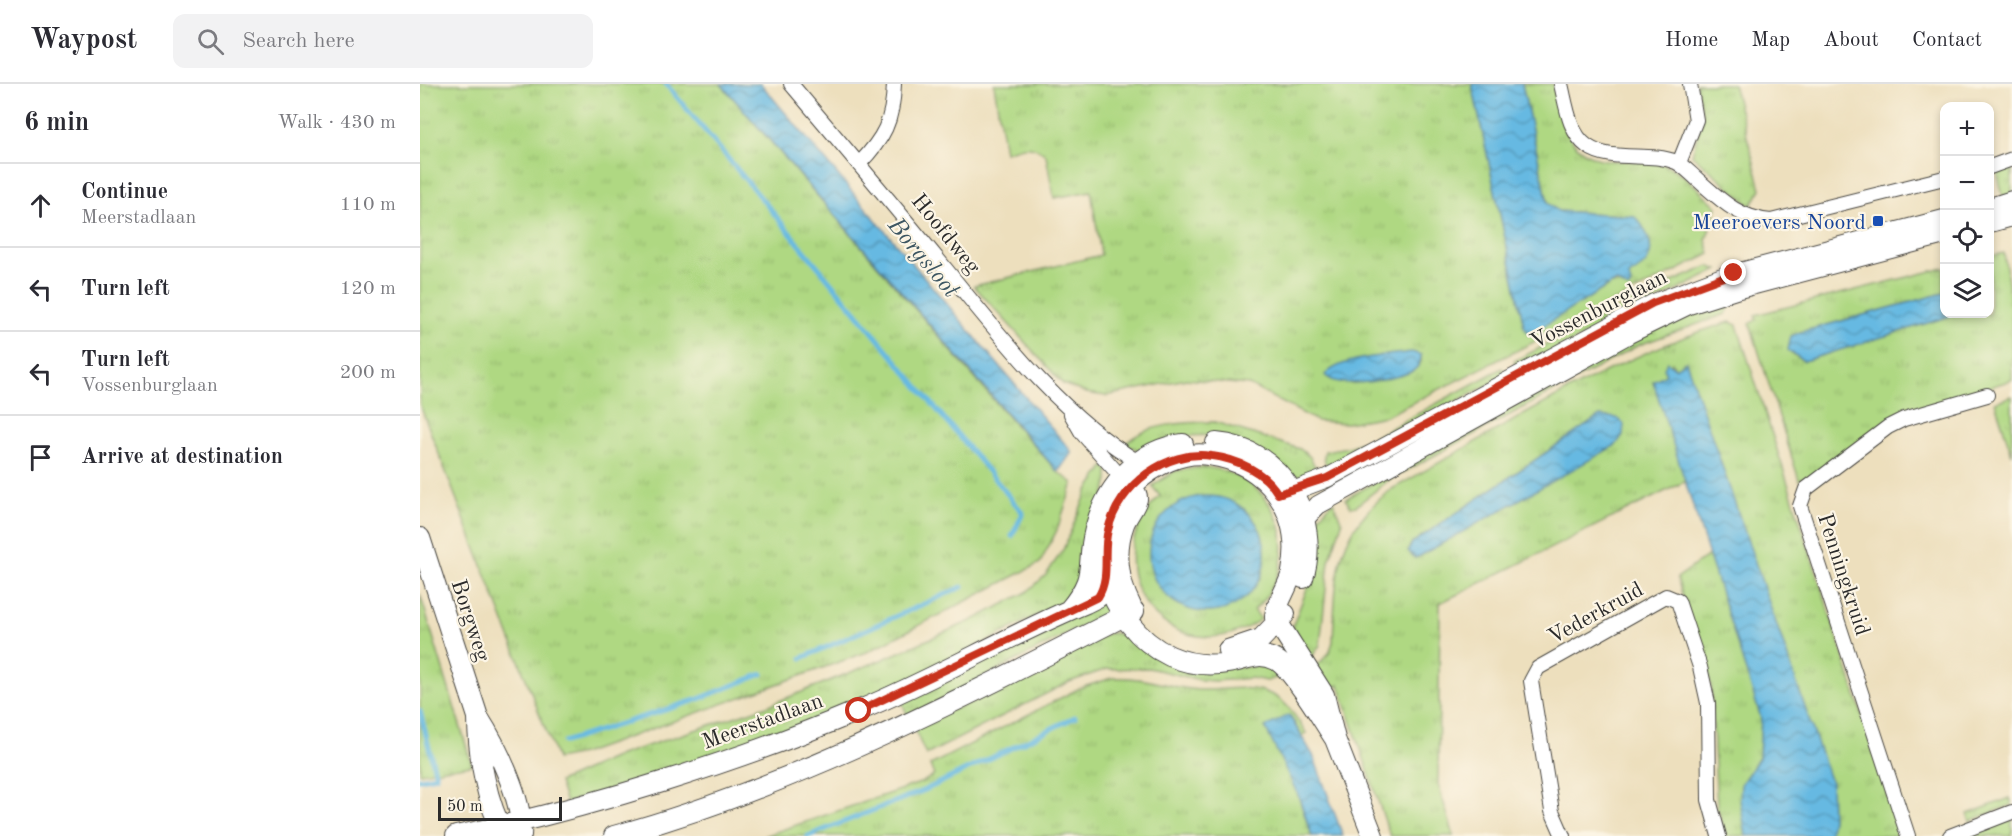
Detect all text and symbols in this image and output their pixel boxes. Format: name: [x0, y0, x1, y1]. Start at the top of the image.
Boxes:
search box: [173, 14, 593, 68]
icon: search: [194, 25, 227, 58]
text: Waypost: [30, 27, 137, 55]
text: Search here: [242, 30, 355, 52]
text: Home: [1665, 30, 1718, 51]
text: Map: [1751, 30, 1790, 51]
text: About: [1823, 30, 1879, 51]
text: Contact: [1912, 30, 1982, 51]
map controls: [1940, 102, 1994, 318]
button: +: [1940, 102, 1994, 156]
text: 6 min: [24, 110, 89, 136]
text: Walk · 430 m: [277, 113, 396, 133]
button: −: [1940, 156, 1994, 210]
text: Continue: [81, 181, 168, 203]
icon: ahead: [24, 189, 57, 222]
street label: Hoofdweg: [907, 190, 984, 279]
text: 110 m: [340, 195, 396, 215]
text: Meerstadlaan: [81, 208, 196, 228]
button: locate: [1940, 210, 1994, 264]
place label: Meeroevers Noord: [1693, 212, 1866, 234]
water label: Borgsloot: [882, 213, 963, 303]
marker: Meeroevers Noord: [1871, 214, 1885, 228]
route end: [1720, 259, 1746, 285]
button: layers: [1940, 264, 1994, 318]
street label: Vossenburglaan: [1527, 266, 1671, 354]
icon: left: [24, 273, 57, 306]
text: Turn left: [81, 278, 170, 300]
text: 120 m: [340, 279, 396, 299]
text: Turn left: [81, 349, 170, 371]
icon: left: [24, 357, 57, 390]
text: 200 m: [340, 363, 396, 383]
text: Vossenburglaan: [81, 376, 218, 396]
icon: arrive: [24, 441, 57, 474]
text: Arrive at destination: [81, 446, 283, 468]
street label: Penningkruid: [1813, 511, 1873, 638]
street label: Borgweg: [447, 577, 494, 665]
street label: Vederkruid: [1545, 579, 1647, 649]
street label: Meerstadlaan: [699, 690, 826, 754]
route start: [845, 697, 871, 723]
scale bar: [438, 794, 562, 822]
text: 50 m: [447, 799, 483, 815]

